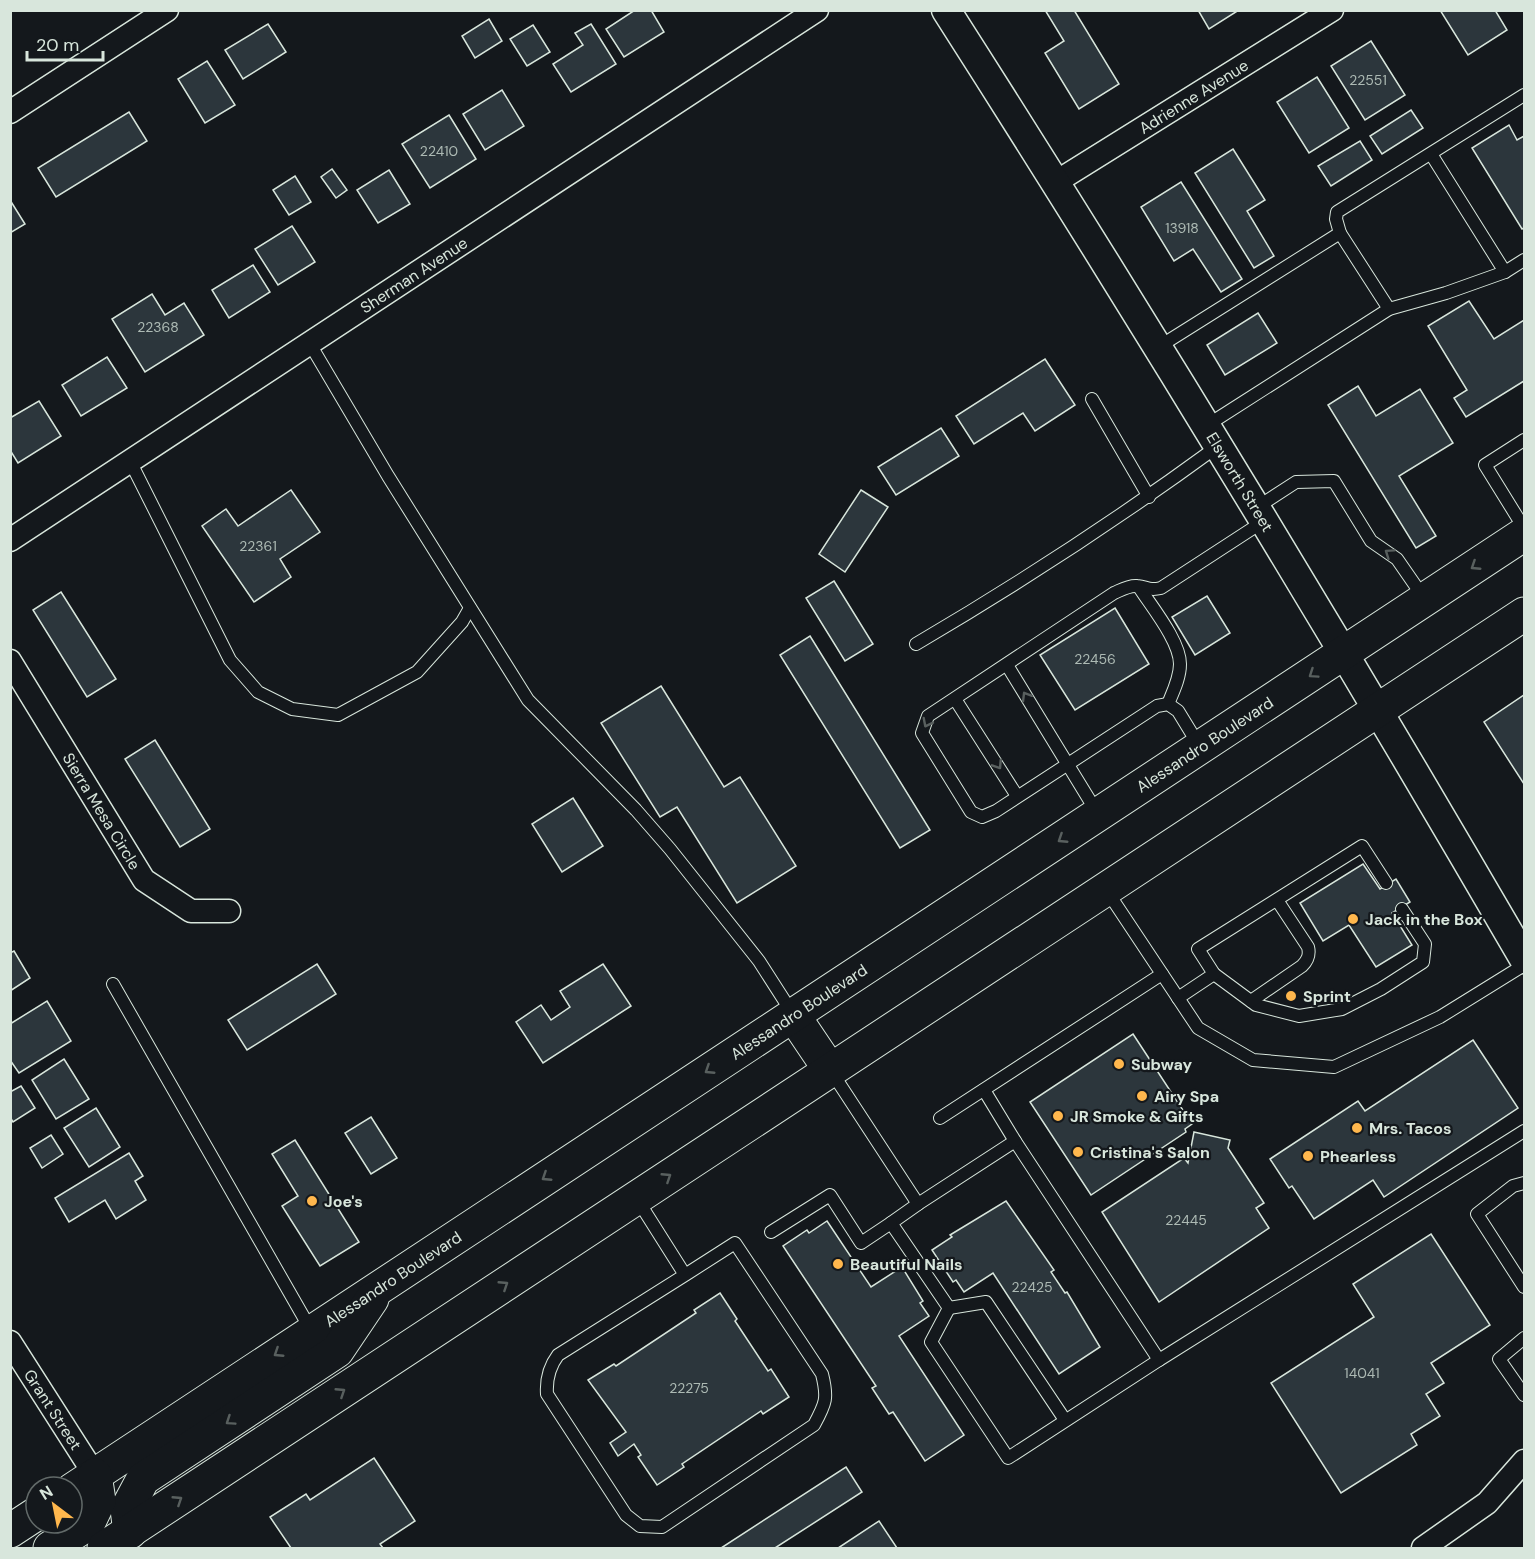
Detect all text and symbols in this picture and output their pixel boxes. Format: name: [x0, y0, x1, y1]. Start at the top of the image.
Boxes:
scale bar: [27, 24, 104, 62]
text: 20 m: [36, 33, 79, 57]
street label: Adrienne Avenue: [1135, 55, 1252, 139]
house number: 22551: [1349, 71, 1387, 89]
house number: 22410: [420, 142, 458, 160]
house number: 13918: [1165, 219, 1199, 237]
street label: Sherman Avenue: [356, 232, 472, 318]
house number: 22368: [137, 318, 179, 336]
street label: Elsworth Street: [1201, 428, 1278, 536]
house number: 22361: [239, 537, 277, 555]
one-way arrow: [1384, 549, 1395, 560]
one-way arrow: [1471, 558, 1482, 569]
house number: 22456: [1074, 650, 1116, 668]
one-way arrow: [1309, 667, 1320, 678]
one-way arrow: [1021, 692, 1033, 702]
street label: Alessandro Boulevard: [1132, 692, 1277, 797]
one-way arrow: [923, 717, 934, 727]
street label: Sierra Mesa Circle: [58, 749, 145, 874]
one-way arrow: [990, 759, 1002, 769]
one-way arrow: [1058, 831, 1069, 842]
place label: Jack in the Box: [1365, 909, 1483, 930]
marker: Jack in the Box: [1346, 912, 1360, 926]
street label: Alessandro Boulevard: [726, 959, 871, 1065]
place label: Sprint: [1303, 986, 1351, 1007]
marker: Sprint: [1284, 989, 1298, 1003]
place label: Subway: [1131, 1054, 1193, 1075]
marker: Subway: [1112, 1057, 1126, 1071]
one-way arrow: [705, 1062, 716, 1073]
place label: Airy Spa: [1154, 1086, 1219, 1107]
marker: Airy Spa: [1135, 1089, 1149, 1103]
place label: JR Smoke & Gifts: [1070, 1106, 1203, 1127]
marker: JR Smoke & Gifts: [1051, 1109, 1065, 1123]
place label: Mrs. Tacos: [1369, 1118, 1452, 1139]
marker: Mrs. Tacos: [1350, 1121, 1364, 1135]
place label: Cristina's Salon: [1090, 1142, 1210, 1163]
marker: Cristina's Salon: [1071, 1145, 1085, 1159]
place label: Phearless: [1320, 1146, 1396, 1167]
marker: Phearless: [1301, 1149, 1315, 1163]
one-way arrow: [542, 1170, 553, 1181]
one-way arrow: [660, 1174, 671, 1185]
place label: Joe's: [324, 1191, 363, 1212]
marker: Joe's: [305, 1194, 319, 1208]
house number: 22445: [1165, 1211, 1207, 1229]
street label: Alessandro Boulevard: [320, 1227, 466, 1332]
place label: Beautiful Nails: [850, 1254, 962, 1275]
marker: Beautiful Nails: [831, 1257, 845, 1271]
house number: 22425: [1012, 1278, 1053, 1296]
one-way arrow: [497, 1281, 508, 1292]
one-way arrow: [274, 1346, 285, 1357]
house number: 14041: [1344, 1364, 1380, 1382]
street label: Grant Street: [19, 1365, 86, 1454]
house number: 22275: [669, 1379, 709, 1397]
one-way arrow: [335, 1388, 345, 1400]
one-way arrow: [225, 1414, 236, 1425]
north arrow: [24, 1475, 84, 1535]
text: N: [36, 1481, 57, 1505]
one-way arrow: [172, 1496, 183, 1507]

